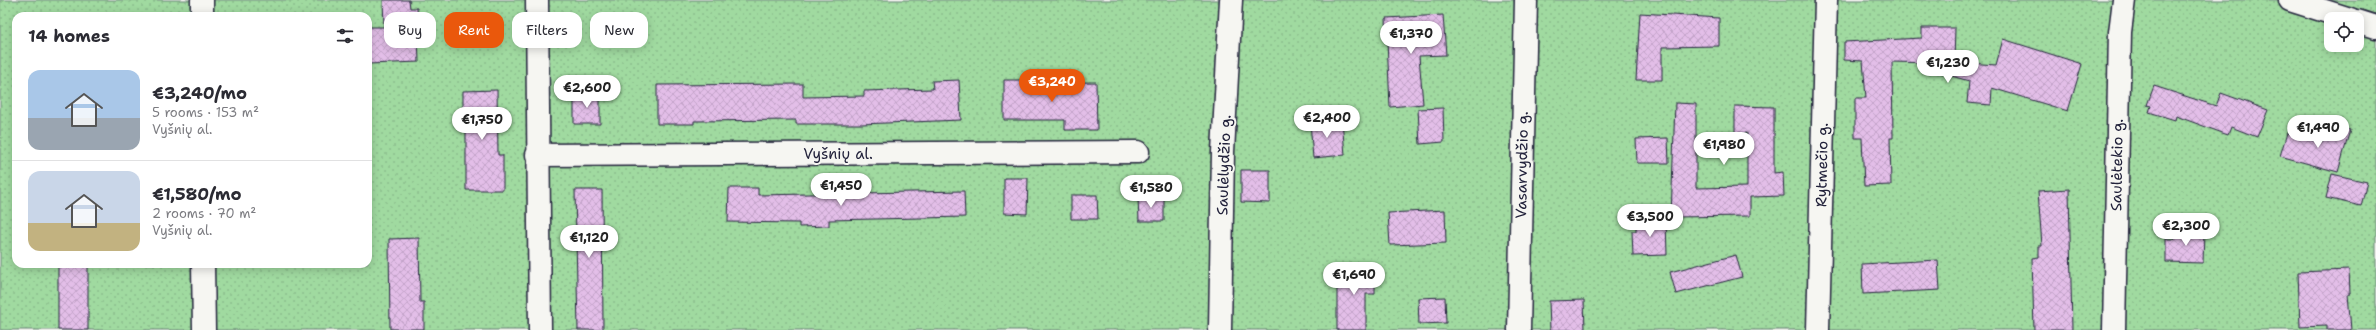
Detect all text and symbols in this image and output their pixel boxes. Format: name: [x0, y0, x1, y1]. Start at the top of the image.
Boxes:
chip: Buy: [384, 12, 436, 48]
chip: Rent: [444, 12, 504, 48]
chip: Filters: [512, 12, 582, 48]
chip: New: [590, 12, 648, 48]
map controls: [2324, 12, 2364, 52]
button: locate: [2324, 12, 2364, 52]
pin: €1,370: [1378, 21, 1444, 55]
text: 14 homes: [28, 25, 110, 47]
icon: filters: [334, 25, 356, 47]
text: €1,370: [1389, 25, 1433, 42]
pin: €1,230: [1915, 50, 1981, 84]
text: €1,230: [1926, 54, 1970, 71]
pin: €3,240: [1019, 69, 1085, 103]
text: €3,240: [1028, 73, 1076, 90]
pin: €2,600: [554, 75, 620, 109]
text: €2,600: [563, 79, 611, 96]
text: €3,240/mo: [152, 82, 247, 104]
icon: home: [60, 86, 108, 134]
text: 5 rooms · 153 m²: [152, 104, 259, 121]
pin: €2,400: [1294, 105, 1360, 139]
pin: €1,750: [449, 107, 515, 141]
text: €2,400: [1303, 109, 1351, 126]
text: €1,750: [461, 111, 503, 128]
street label: Vasarvydžio g.: [1511, 111, 1533, 219]
street label: Saulėlydžio g.: [1212, 114, 1236, 216]
pin: €1,490: [2285, 115, 2351, 149]
street label: Saulėtekio g.: [2106, 118, 2128, 211]
text: €1,490: [2296, 119, 2340, 136]
text: Vyšnių al.: [152, 121, 212, 138]
street label: Rytmečio g.: [1811, 123, 1833, 207]
pin: €1,980: [1691, 132, 1757, 166]
text: €1,980: [1702, 136, 1746, 153]
street label: Vyšnių al.: [803, 144, 873, 164]
pin: €1,450: [808, 173, 874, 207]
pin: €1,580: [1118, 175, 1184, 209]
text: €1,450: [820, 177, 862, 194]
text: €1,580: [1129, 179, 1173, 196]
text: €1,580/mo: [152, 183, 242, 205]
icon: home: [60, 187, 108, 235]
pin: €3,500: [1617, 204, 1683, 238]
text: 2 rooms · 70 m²: [152, 205, 256, 222]
text: €3,500: [1626, 208, 1674, 225]
pin: €2,300: [2153, 213, 2219, 247]
text: €2,300: [2162, 217, 2210, 234]
text: Vyšnių al.: [152, 222, 212, 239]
pin: €1,120: [556, 225, 622, 259]
text: €1,120: [569, 229, 609, 246]
pin: €1,690: [1321, 262, 1387, 296]
text: €1,690: [1332, 266, 1376, 283]

